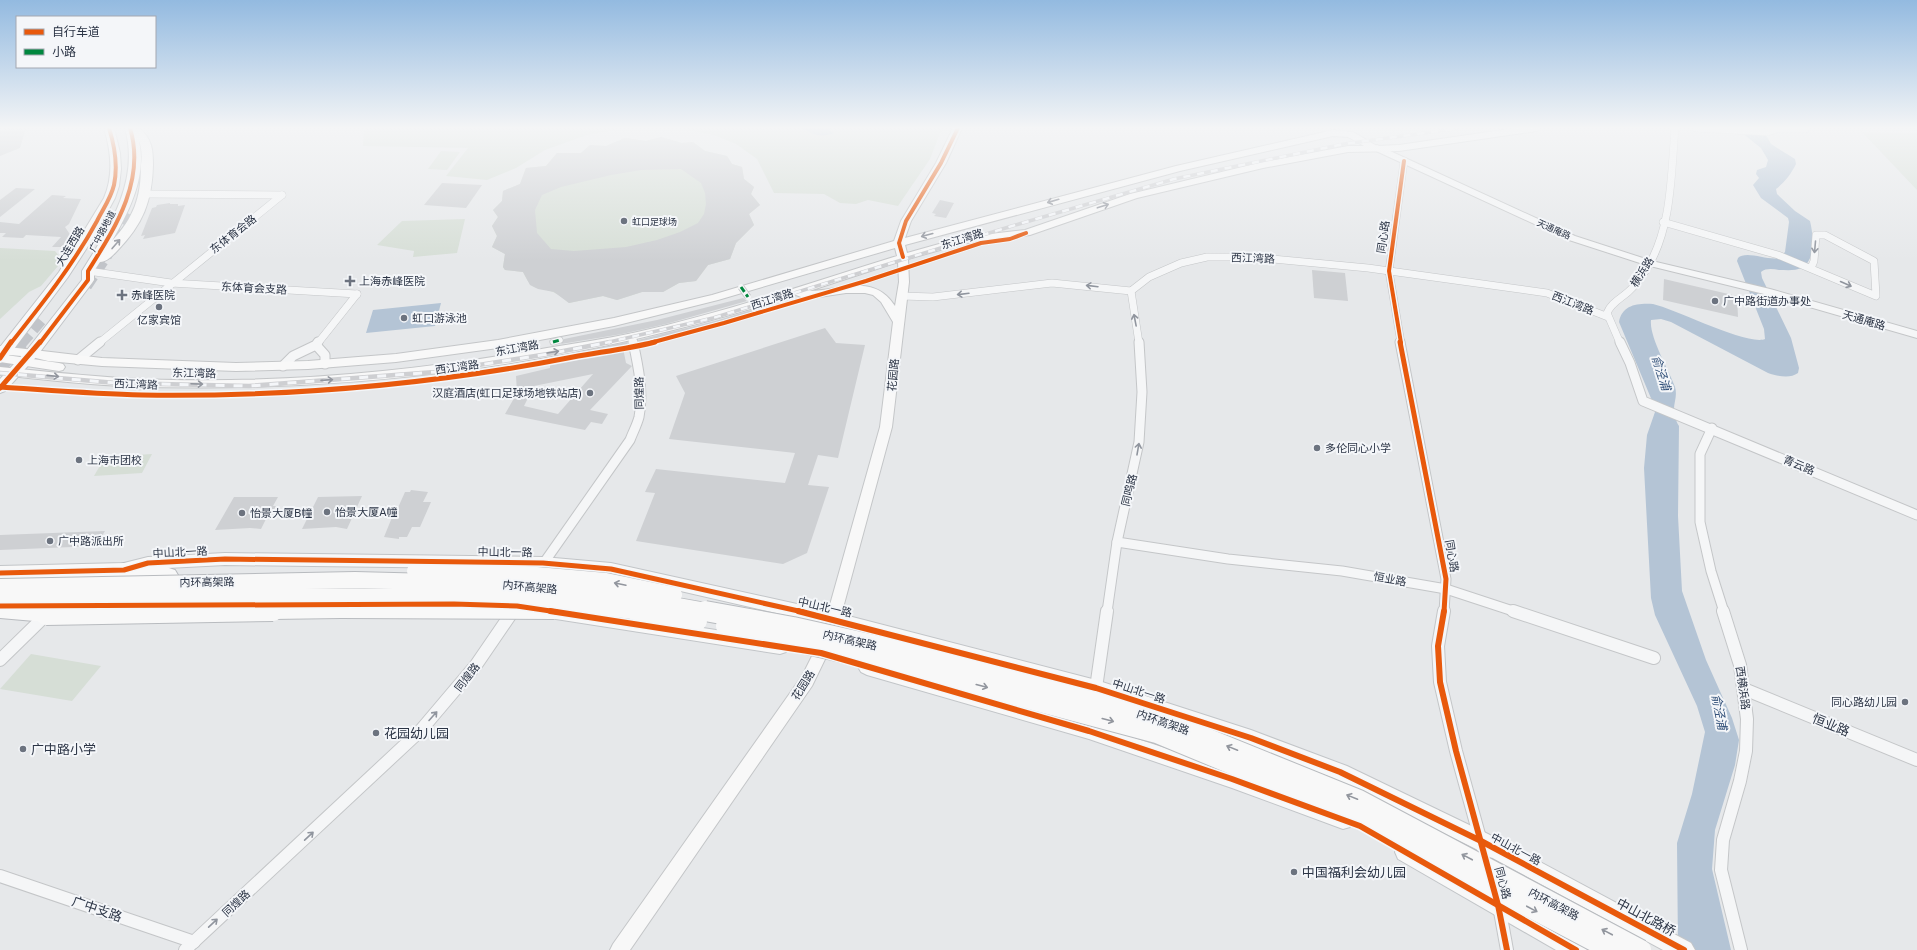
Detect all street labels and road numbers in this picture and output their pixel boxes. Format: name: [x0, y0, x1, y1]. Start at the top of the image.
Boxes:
street label: 广中路地道: [87, 209, 117, 253]
street label: 东体育会路: [208, 212, 258, 256]
street label: 天通庵路: [1535, 217, 1573, 241]
street label: 同心路: [1375, 220, 1391, 254]
street label: 大连西路: [54, 224, 86, 268]
street label: 东江湾路: [939, 227, 985, 251]
street label: 西江湾路: [1231, 251, 1275, 265]
street label: 横浜路: [1628, 255, 1656, 289]
street label: 东体育会支路: [221, 280, 287, 296]
street label: 西江湾路: [749, 286, 795, 312]
street label: 西江湾路: [1550, 289, 1596, 317]
street label: 天通庵路: [1841, 308, 1887, 332]
street label: 东江湾路: [494, 338, 540, 358]
street label: 西江湾路: [434, 358, 480, 376]
street label: 花园路: [886, 358, 900, 392]
street label: 东江湾路: [172, 367, 216, 379]
street label: 同煌路: [633, 376, 645, 410]
street label: 西江湾路: [114, 377, 158, 391]
street label: 青云路: [1781, 453, 1817, 477]
street label: 同鸣路: [1119, 473, 1139, 507]
street label: 同心路: [1443, 539, 1461, 573]
street label: 中山北一路: [152, 545, 208, 559]
street label: 中山北一路: [477, 546, 533, 558]
street label: 恒业路: [1373, 570, 1407, 588]
street label: 内环高架路: [179, 576, 235, 588]
street label: 内环高架路: [502, 579, 558, 595]
street label: 中山北一路: [797, 595, 853, 619]
street label: 内环高架路: [822, 628, 878, 652]
street label: 同煌路: [452, 660, 482, 694]
street label: 西横浜路: [1734, 665, 1752, 711]
street label: 花园路: [789, 668, 817, 702]
street label: 中山北一路: [1111, 677, 1167, 705]
street label: 内环高架路: [1135, 707, 1191, 737]
street label: 恒业路: [1810, 711, 1852, 739]
street label: 中山北一路: [1489, 831, 1543, 867]
street label: 同心路: [1493, 866, 1513, 900]
street label: 内环高架路: [1527, 886, 1581, 922]
street label: 同煌路: [220, 887, 252, 919]
street label: 广中支路: [70, 893, 124, 925]
street label: 中山北路桥: [1614, 895, 1678, 939]

